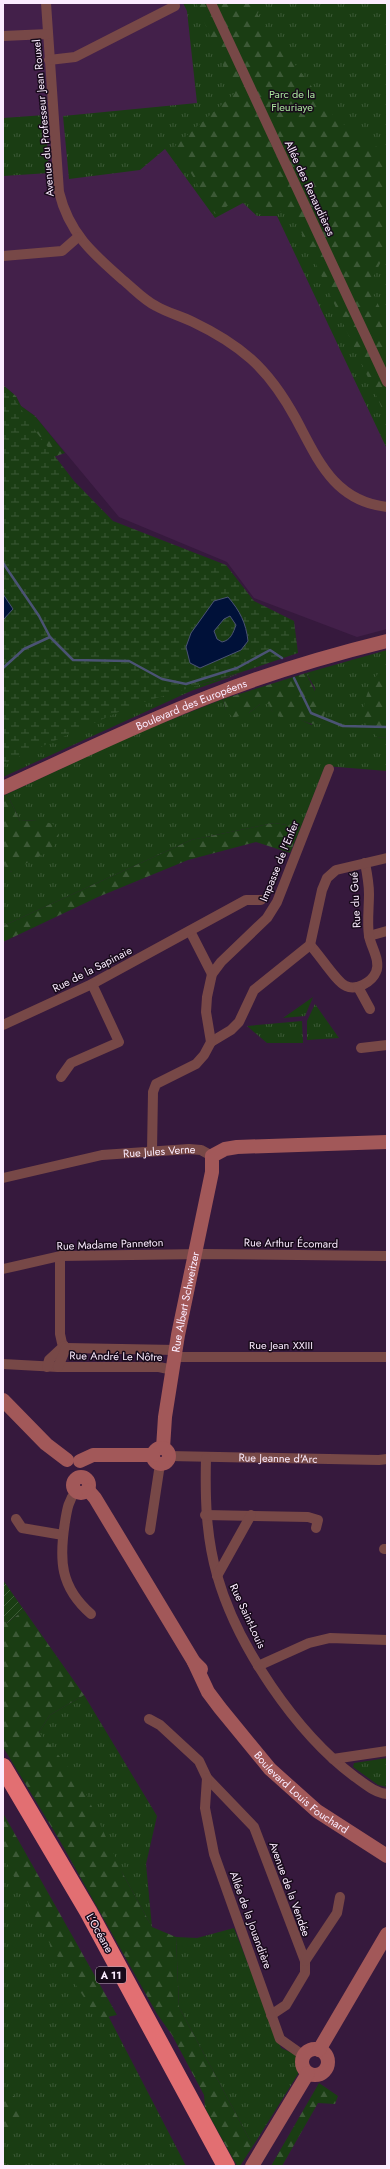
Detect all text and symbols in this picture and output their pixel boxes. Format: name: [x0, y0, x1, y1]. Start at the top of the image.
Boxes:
street label: Avenue du Professeur Jean Rouxel: [28, 39, 58, 197]
park label: Parc de la Fleuriaye: [269, 86, 315, 115]
street label: Allée des Renaudières: [281, 138, 339, 239]
street label: Boulevard des Européens: [133, 675, 250, 734]
street label: Impasse de l'Enfer: [255, 818, 303, 904]
street label: Rue du Gué: [346, 871, 364, 928]
street label: Rue de la Sapinaie: [49, 942, 135, 996]
street label: Rue Jules Verne: [122, 1141, 196, 1162]
street label: Rue Madame Panneton: [56, 1234, 164, 1254]
street label: Rue Arthur Écomard: [244, 1234, 338, 1252]
street label: Rue Albert Schweitzer: [167, 1250, 203, 1353]
street label: Rue Jean XXIII: [249, 1337, 313, 1353]
street label: Rue André Le Nôtre: [69, 1347, 163, 1365]
street label: Rue Jeanne d'Arc: [238, 1449, 318, 1467]
street label: Rue Saint-Louis: [226, 1581, 270, 1652]
street label: Boulevard Louis Fouchard: [250, 1748, 352, 1837]
street label: Avenue de la Vendée: [265, 1840, 315, 1939]
street label: Allée de la Jouandière: [226, 1869, 276, 1971]
street label: L’Océane: [83, 1910, 118, 1956]
road number: A 11: [96, 1967, 126, 1983]

